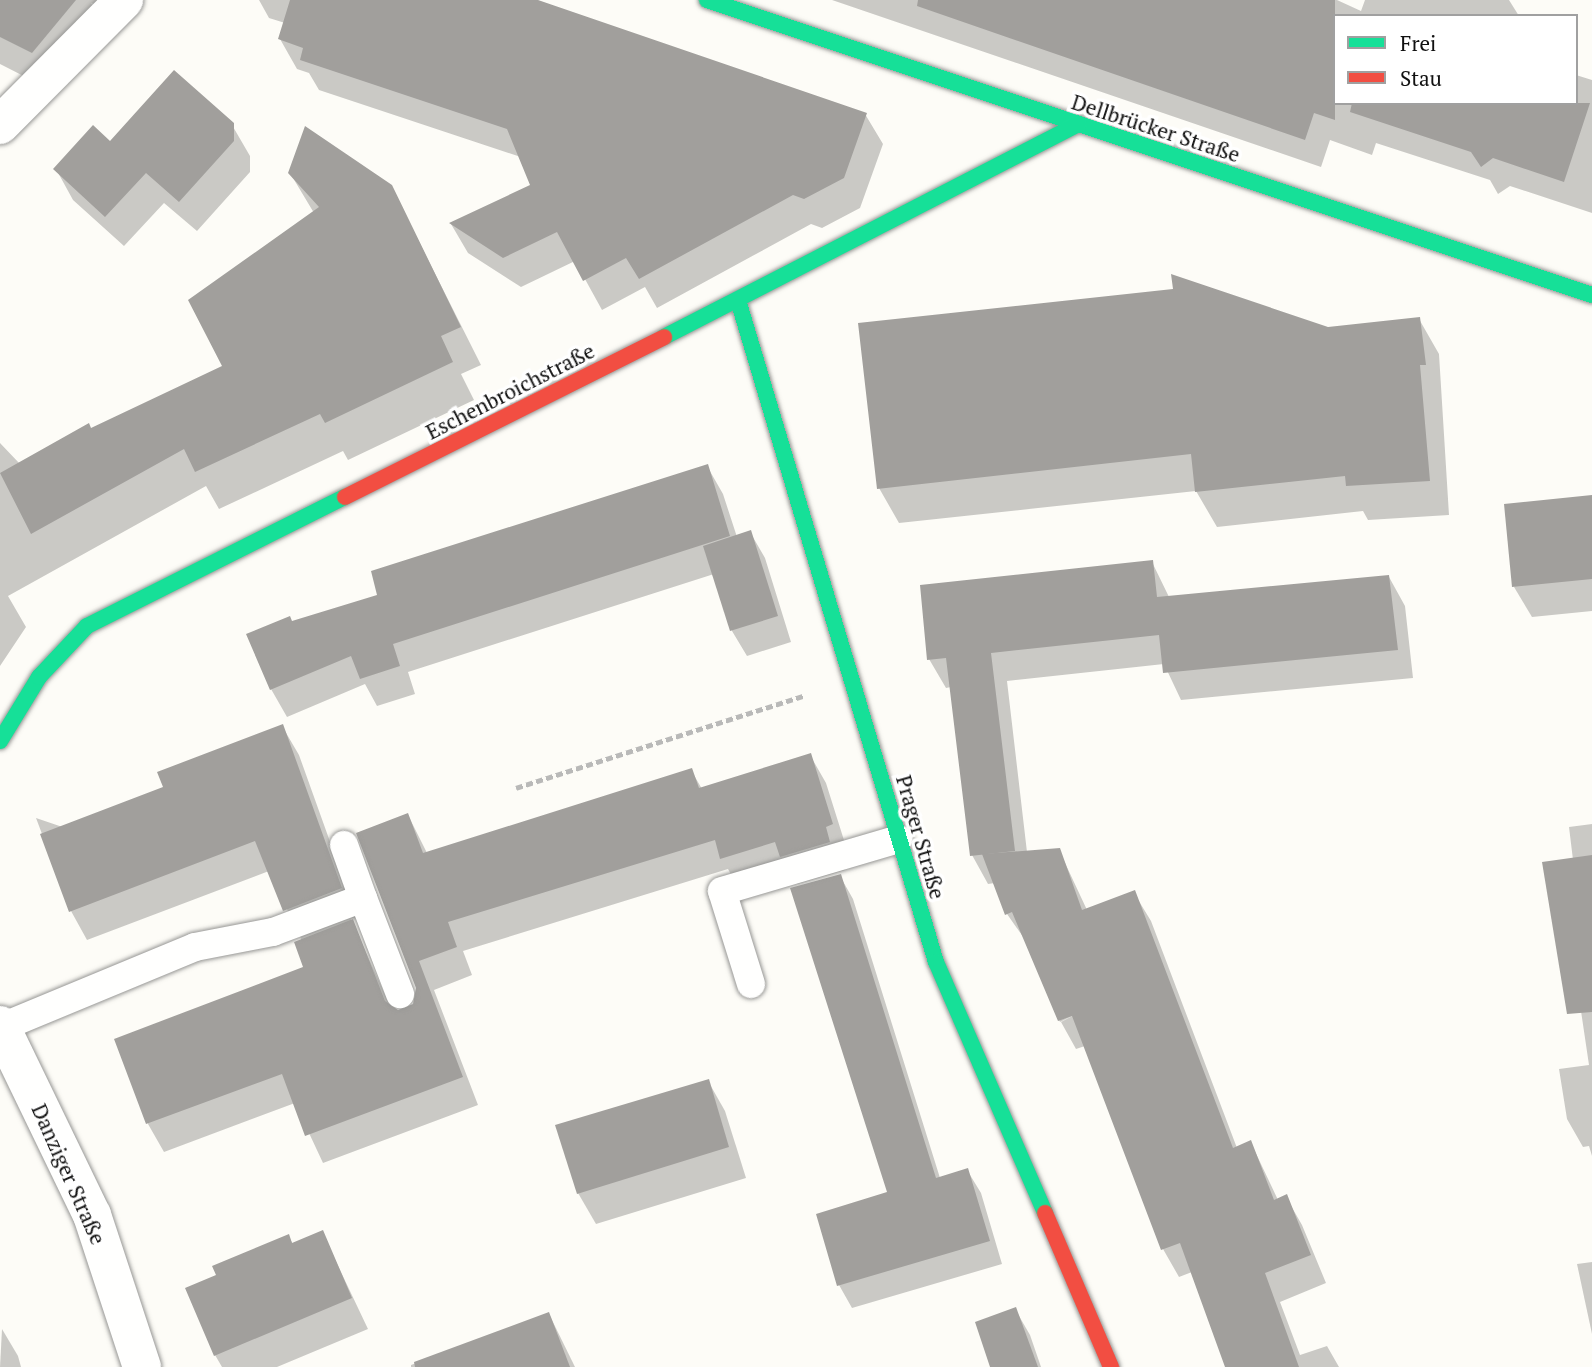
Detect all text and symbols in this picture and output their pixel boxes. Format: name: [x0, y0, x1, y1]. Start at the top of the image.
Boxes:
legend: [1333, 14, 1578, 105]
text: Frei: [1400, 29, 1436, 57]
text: Stau: [1400, 64, 1442, 92]
street label: Dellbrücker Straße: [1069, 89, 1243, 167]
street label: Eschenbroichstraße: [422, 338, 598, 444]
street label: Prager Straße: [891, 772, 951, 902]
street label: Danziger Straße: [27, 1100, 111, 1248]

